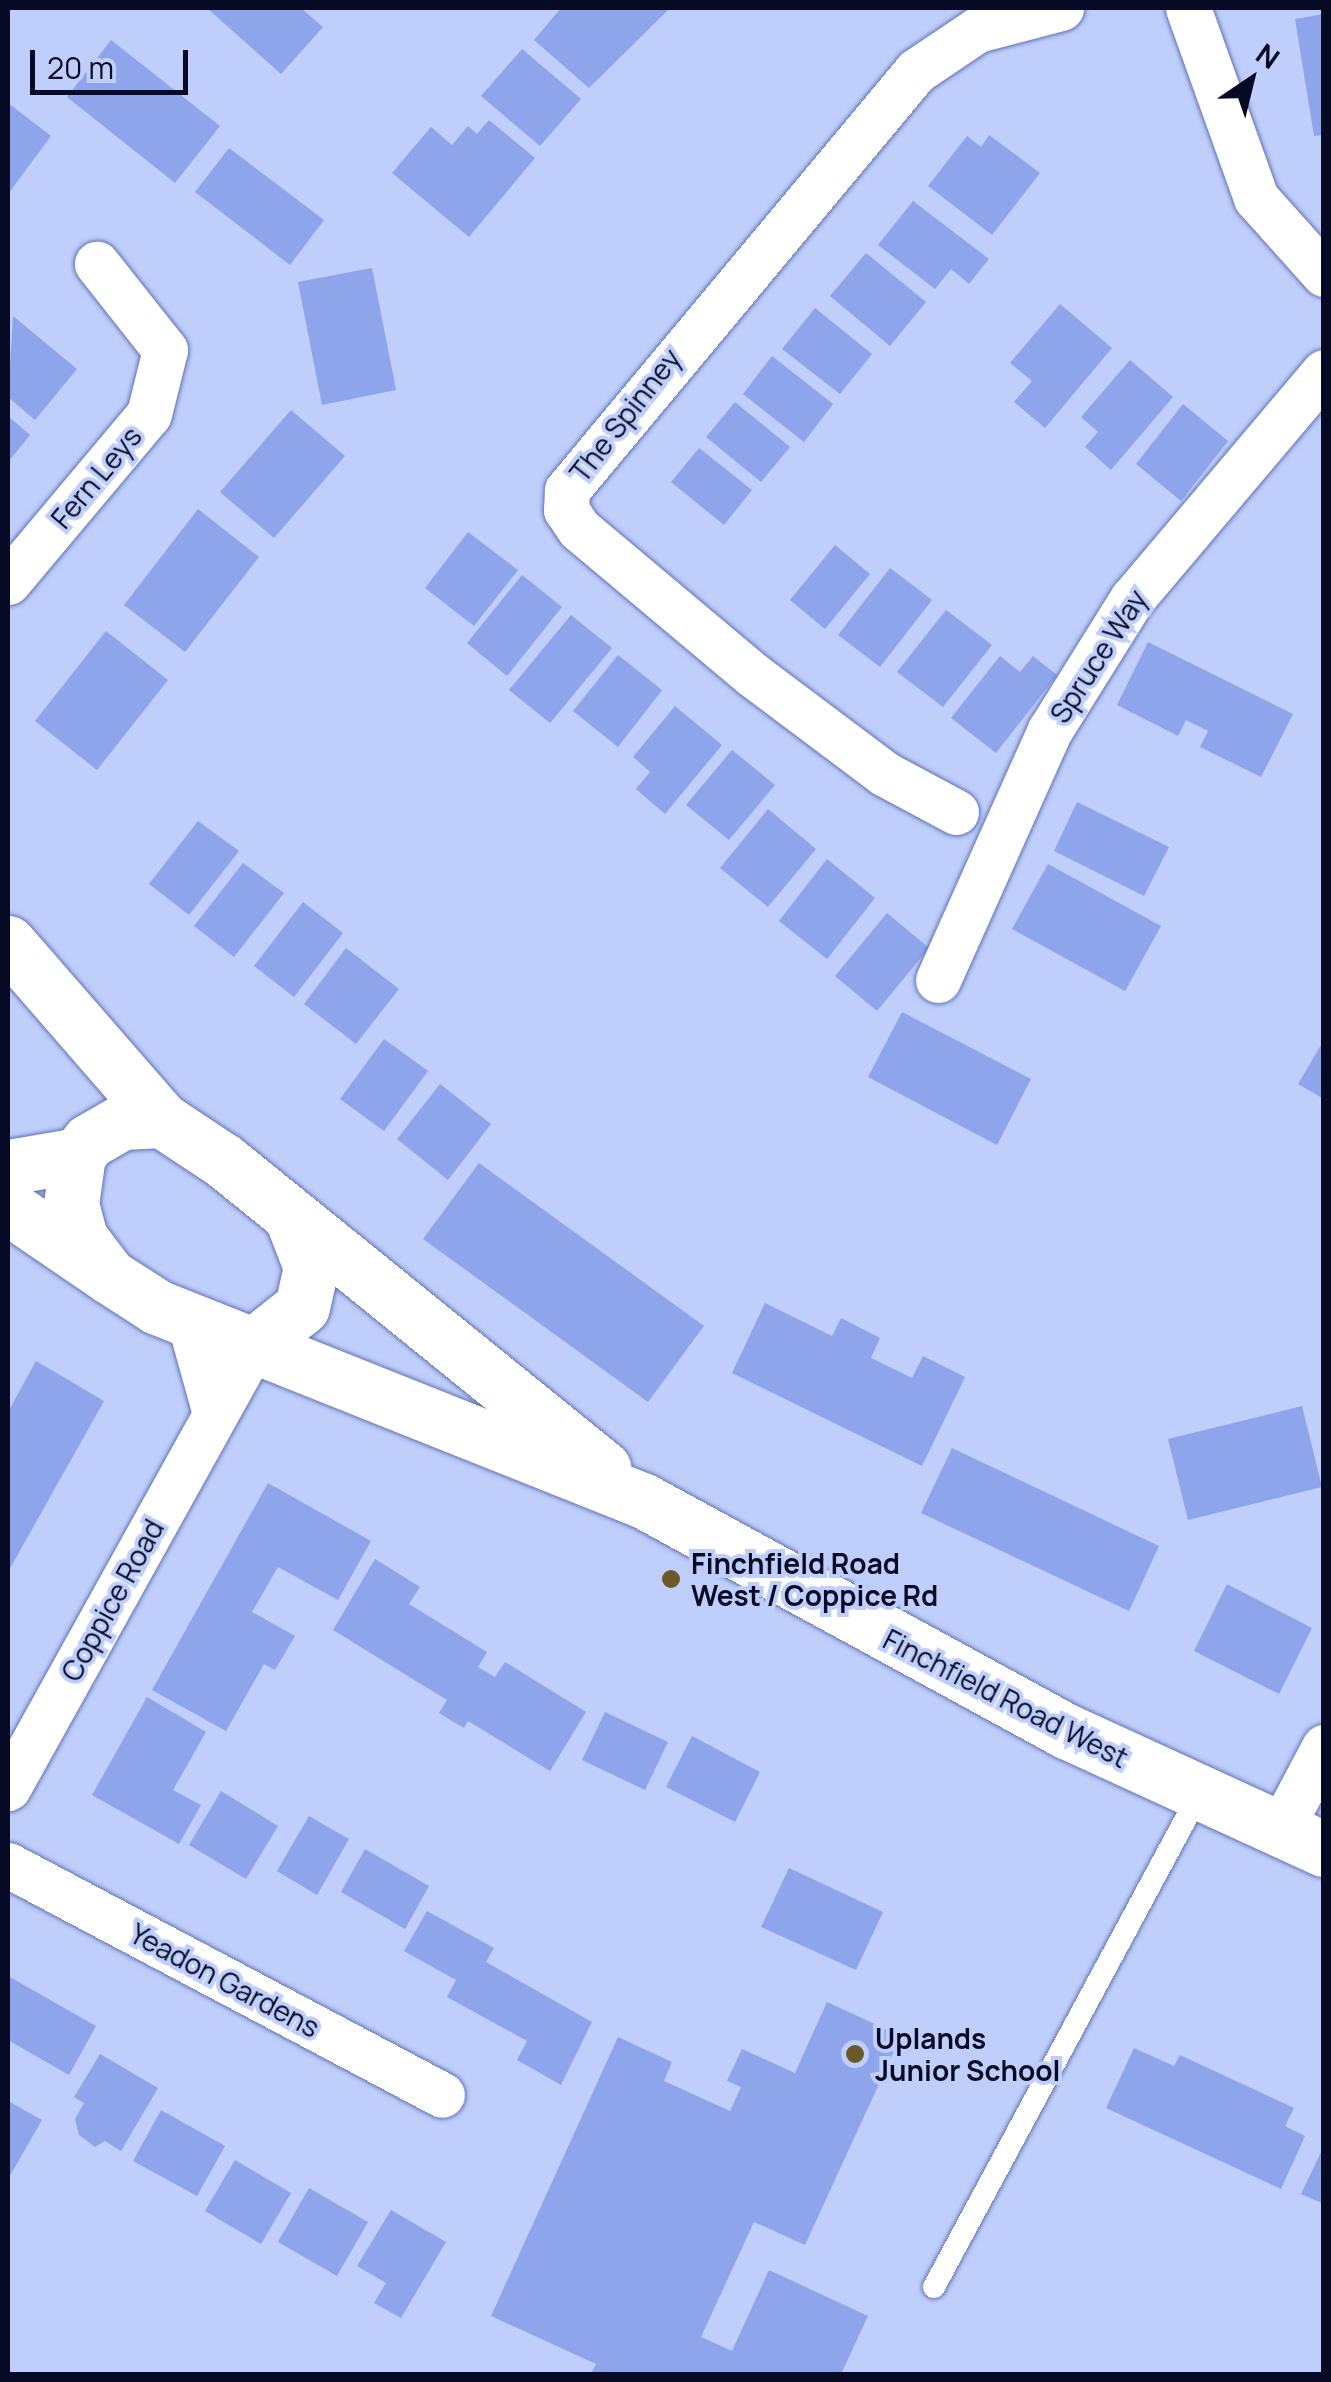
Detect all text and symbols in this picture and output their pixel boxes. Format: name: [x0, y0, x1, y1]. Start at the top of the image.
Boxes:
scale bar: [35, 30, 192, 92]
north arrow: [1201, 30, 1301, 130]
text: N: [1249, 34, 1287, 77]
text: 20 m: [47, 47, 114, 88]
street label: The Spinney: [563, 342, 687, 488]
street label: Fern Leys: [44, 419, 148, 535]
street label: Spruce Way: [1043, 583, 1153, 729]
street label: Coppice Road: [54, 1513, 170, 1687]
place label: Finchfield Road West / Coppice Rd: [691, 1546, 938, 1612]
marker: Finchfield Road West / Coppice Rd: [660, 1568, 682, 1590]
street label: Finchfield Road West: [878, 1622, 1134, 1774]
street label: Yeadon Gardens: [125, 1916, 325, 2044]
place label: Uplands Junior School: [875, 2021, 1060, 2087]
marker: Uplands Junior School: [844, 2043, 866, 2065]

